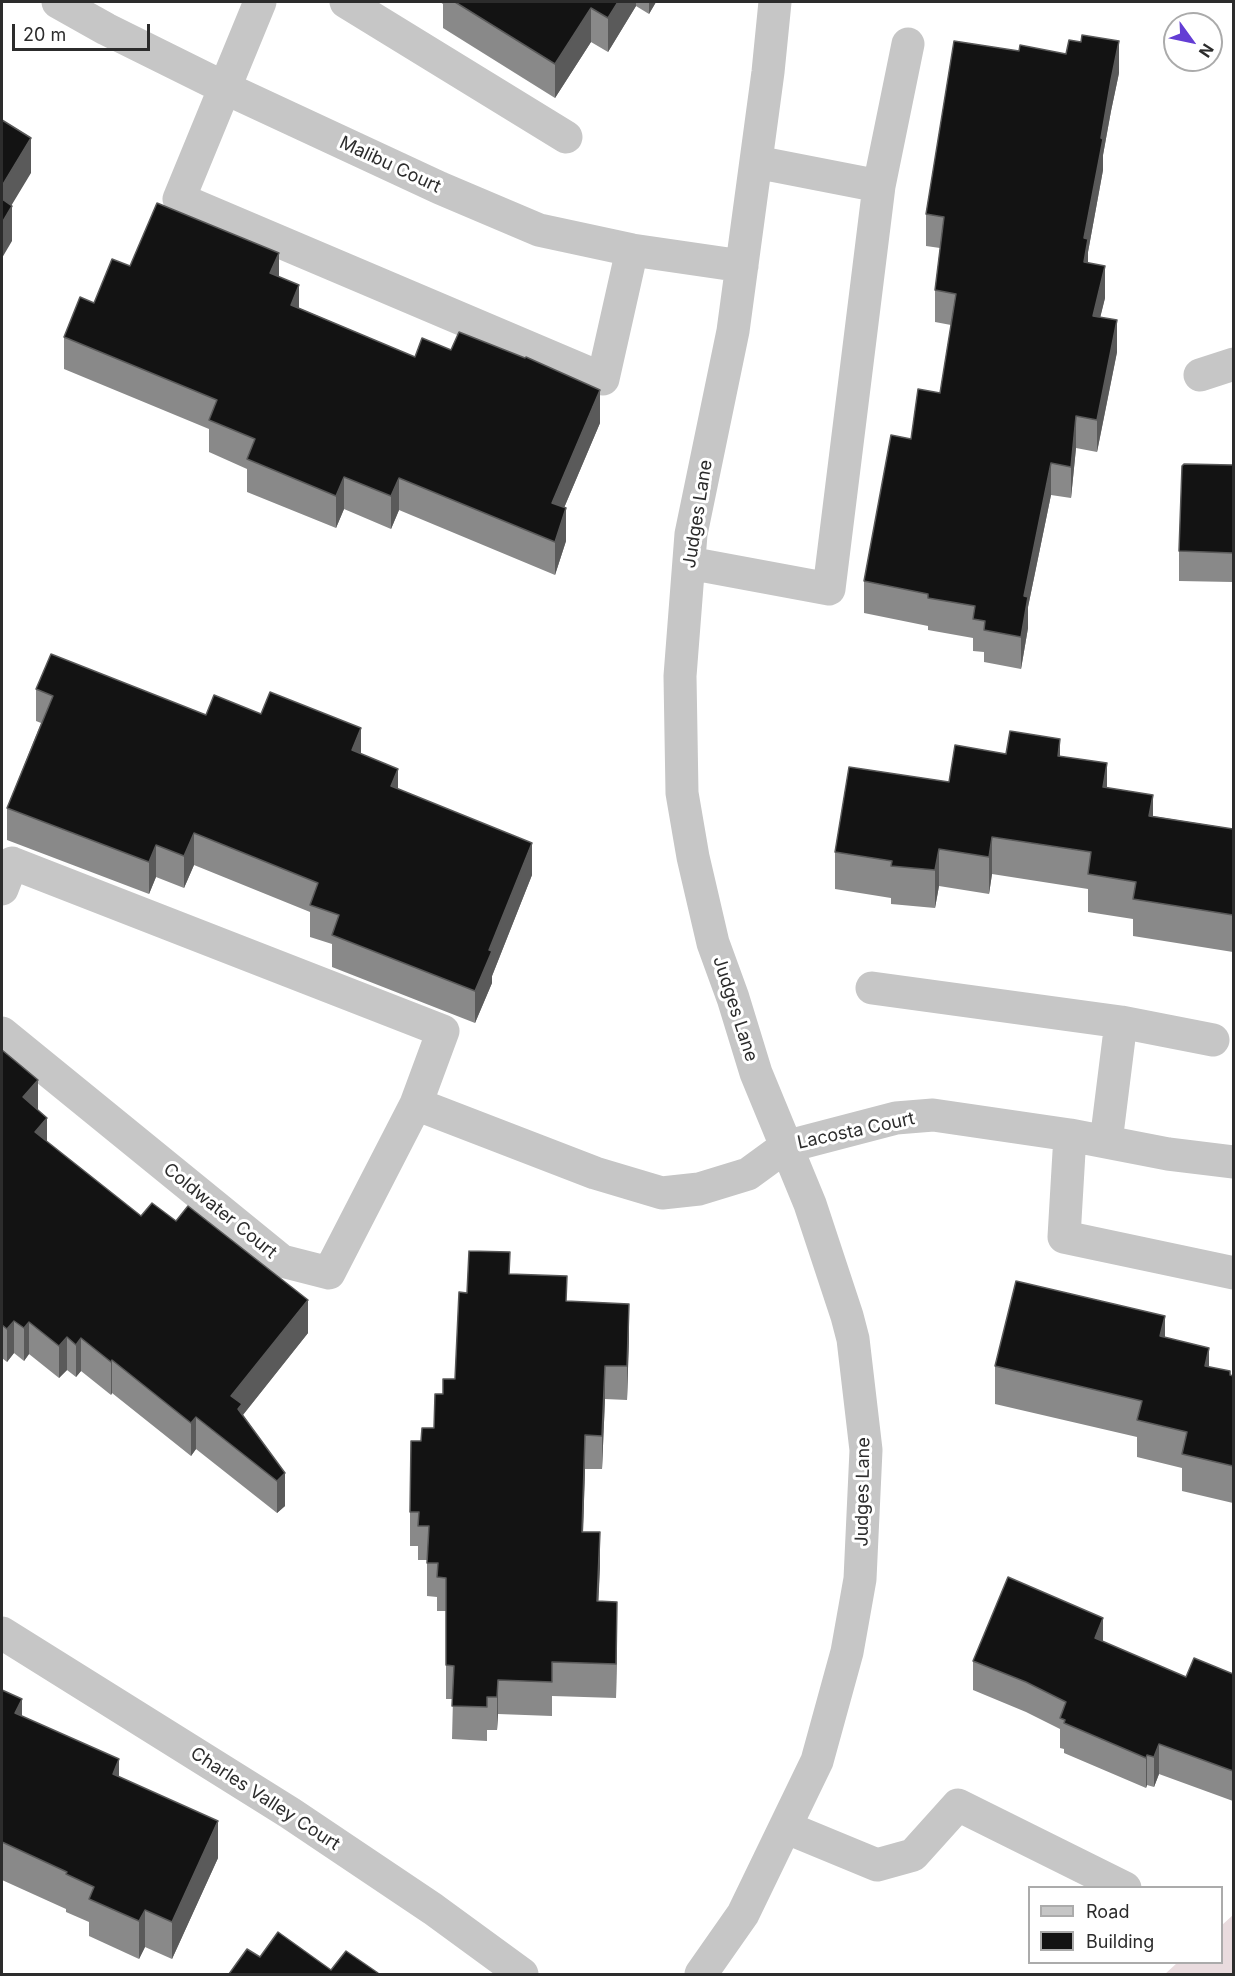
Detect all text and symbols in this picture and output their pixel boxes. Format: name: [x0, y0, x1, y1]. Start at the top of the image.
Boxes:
scale bar: [15, 12, 153, 50]
north arrow: [1163, 12, 1223, 72]
text: 20 m: [23, 24, 66, 45]
text: N: [1195, 40, 1218, 61]
street label: Malibu Court: [336, 132, 444, 198]
street label: Judges Lane: [679, 458, 717, 570]
street label: Judges Lane: [708, 954, 762, 1064]
street label: Lacosta Court: [795, 1108, 917, 1154]
street label: Coldwater Court: [159, 1159, 281, 1263]
street label: Judges Lane: [851, 1437, 875, 1547]
street label: Charles Valley Court: [186, 1743, 344, 1855]
legend: [1028, 1886, 1223, 1964]
text: Road: [1086, 1901, 1129, 1922]
text: Building: [1086, 1931, 1154, 1952]

